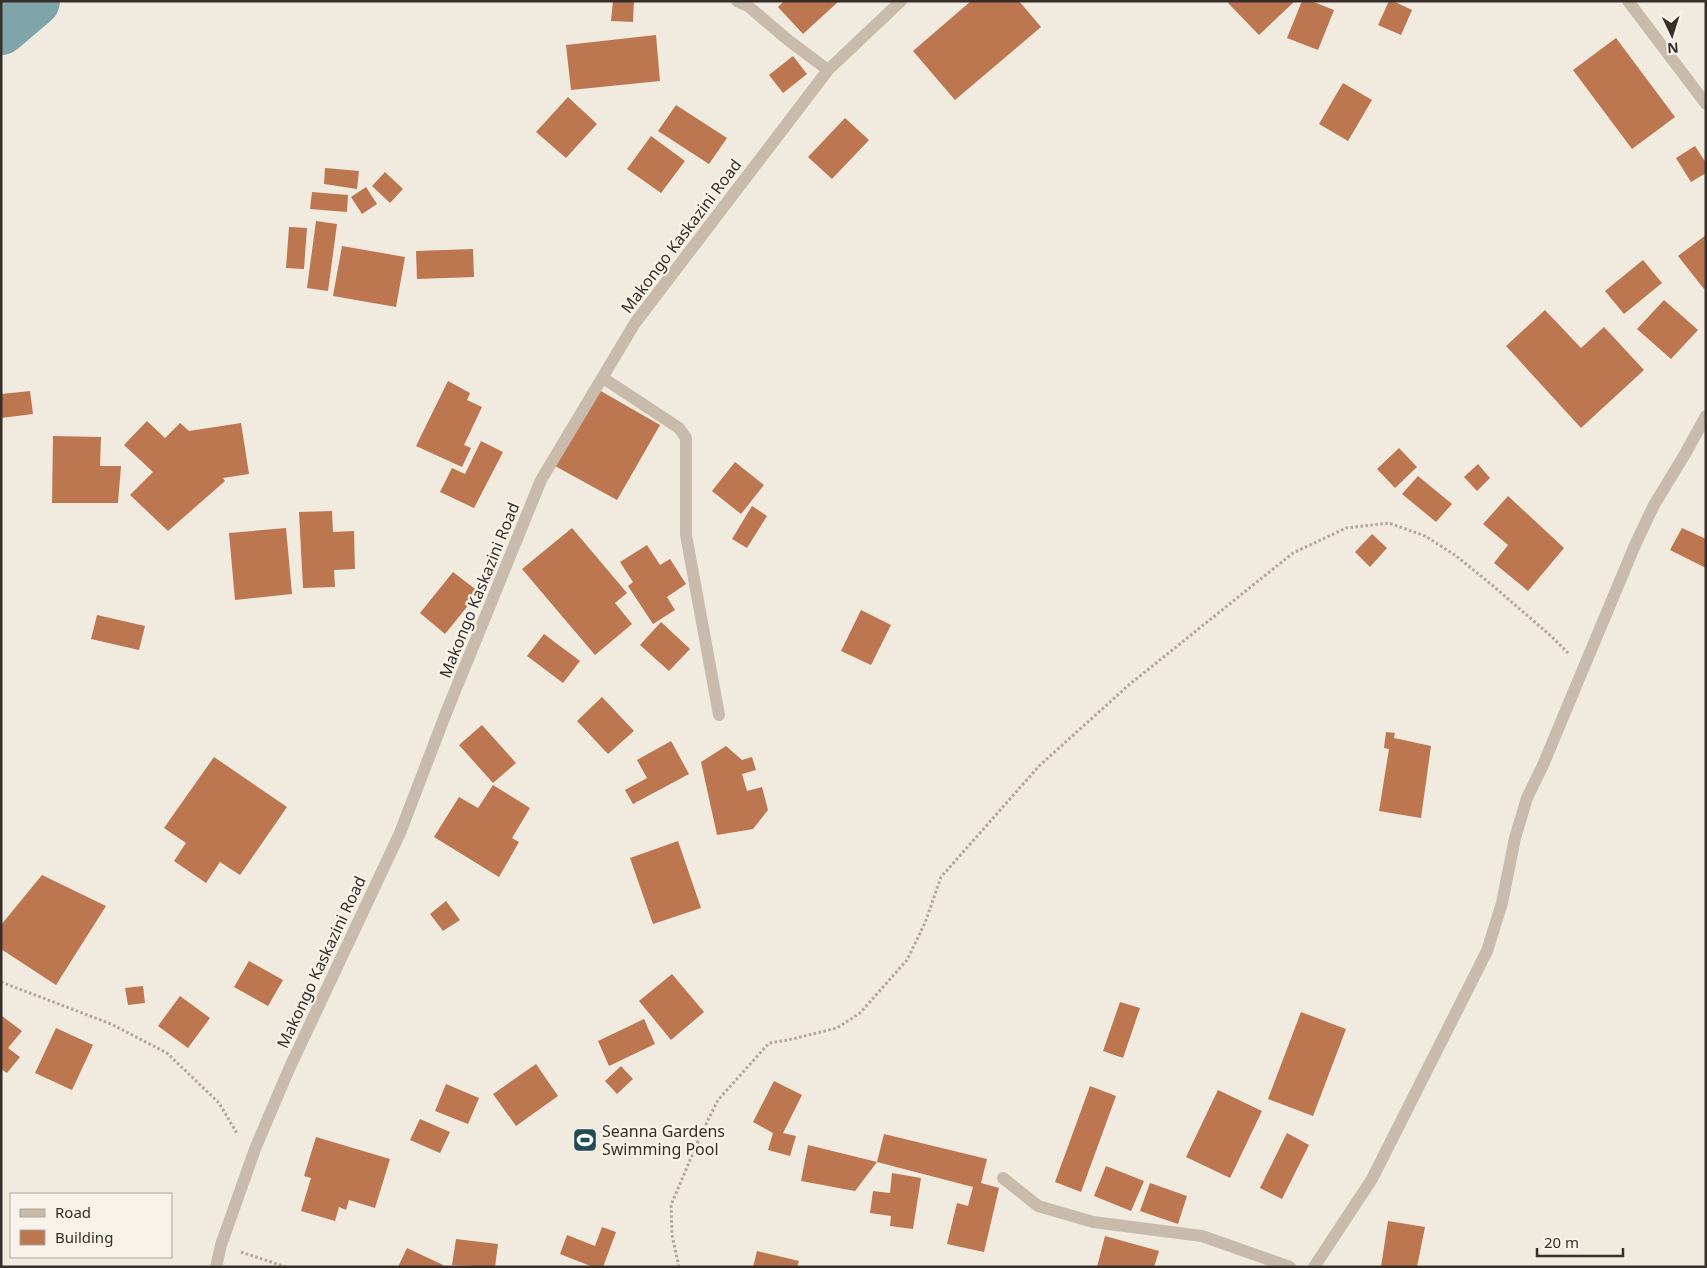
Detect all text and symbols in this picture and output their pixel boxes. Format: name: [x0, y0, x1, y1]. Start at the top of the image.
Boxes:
north arrow: [1647, 10, 1697, 60]
text: N: [1667, 39, 1679, 58]
street label: Makongo Kaskazini Road: [616, 154, 746, 318]
street label: Makongo Kaskazini Road: [434, 499, 524, 681]
street label: Makongo Kaskazini Road: [271, 872, 371, 1052]
place label: Seanna Gardens Swimming Pool: [602, 1120, 725, 1160]
sports icon: Seanna Gardens Swimming Pool: [572, 1127, 598, 1153]
legend: [10, 1193, 172, 1258]
text: Road: [55, 1202, 91, 1222]
scale bar: [1537, 1226, 1623, 1258]
text: Building: [55, 1227, 113, 1247]
text: 20 m: [1544, 1232, 1579, 1252]

